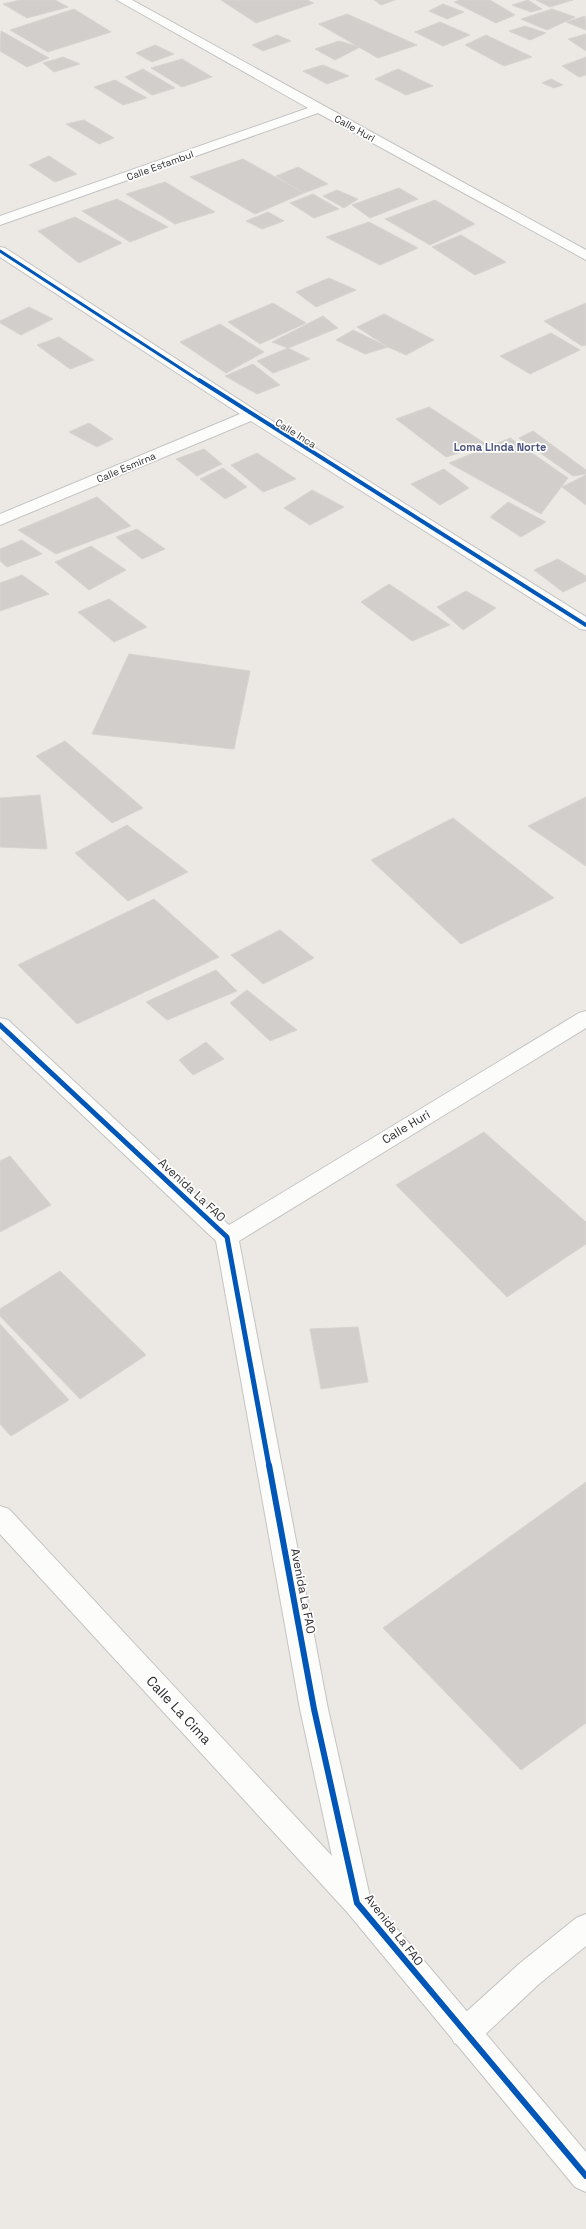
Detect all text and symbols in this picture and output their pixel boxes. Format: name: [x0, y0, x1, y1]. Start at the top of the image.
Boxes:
street label: Calle Huri: [332, 112, 377, 145]
street label: Calle Estambul: [125, 147, 195, 184]
street label: Calle Inca: [273, 416, 319, 451]
district label: Loma Linda Norte: [454, 440, 546, 454]
street label: Calle Esmirna: [95, 449, 158, 486]
street label: Calle Huri: [379, 1106, 433, 1148]
street label: Avenida La FAO: [155, 1155, 229, 1225]
street label: Avenida La FAO: [287, 1547, 319, 1635]
street label: Calle La Cima: [143, 1672, 215, 1748]
street label: Avenida La FAO: [361, 1891, 427, 1969]

